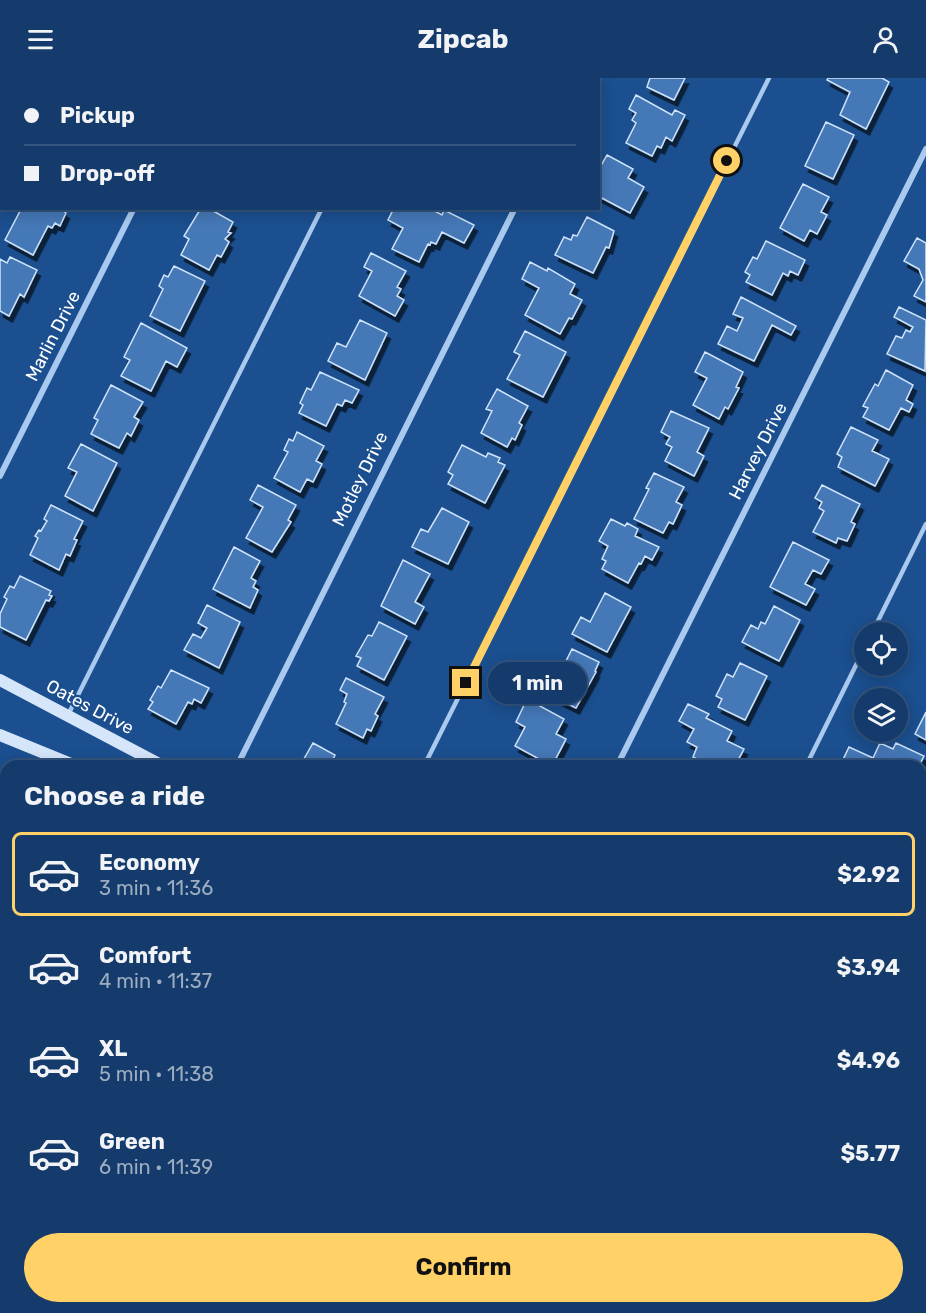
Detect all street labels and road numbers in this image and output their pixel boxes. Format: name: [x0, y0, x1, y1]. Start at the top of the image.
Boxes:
street label: Marlin Drive: [21, 287, 85, 385]
street label: Harvey Drive: [724, 399, 792, 503]
street label: Motley Drive: [328, 428, 392, 530]
street label: Oates Drive: [42, 675, 138, 739]

